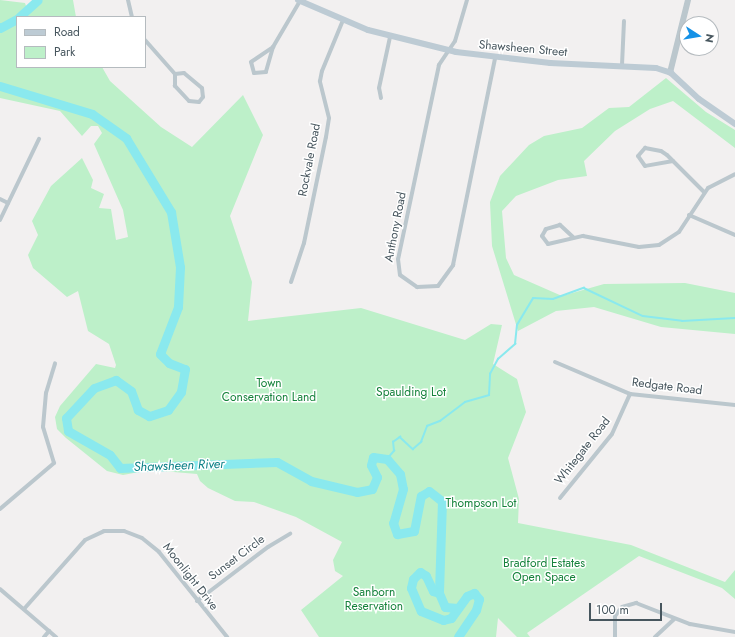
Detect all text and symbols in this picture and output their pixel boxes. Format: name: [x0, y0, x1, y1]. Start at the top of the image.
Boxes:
legend: [16, 16, 146, 68]
north arrow: [679, 16, 719, 56]
text: Road: [54, 23, 80, 41]
text: N: [701, 32, 718, 44]
street label: Shawsheen Street: [478, 38, 568, 60]
text: Park: [54, 43, 75, 61]
street label: Rockvale Road: [296, 122, 324, 198]
street label: Anthony Road: [382, 191, 410, 263]
street label: Redgate Road: [631, 376, 703, 398]
park label: Town Conservation Land: [222, 377, 316, 405]
park label: Spaulding Lot: [376, 386, 446, 400]
street label: Whitegate Road: [552, 414, 614, 488]
water label: Shawsheen River: [133, 457, 225, 475]
park label: Thompson Lot: [446, 497, 516, 511]
street label: Sunset Circle: [206, 532, 268, 584]
street label: Moonlight Drive: [159, 541, 221, 613]
park label: Bradford Estates Open Space: [503, 557, 585, 585]
park label: Sanborn Reservation: [345, 586, 403, 614]
scale bar: [591, 595, 664, 621]
text: 100 m: [596, 601, 629, 619]

